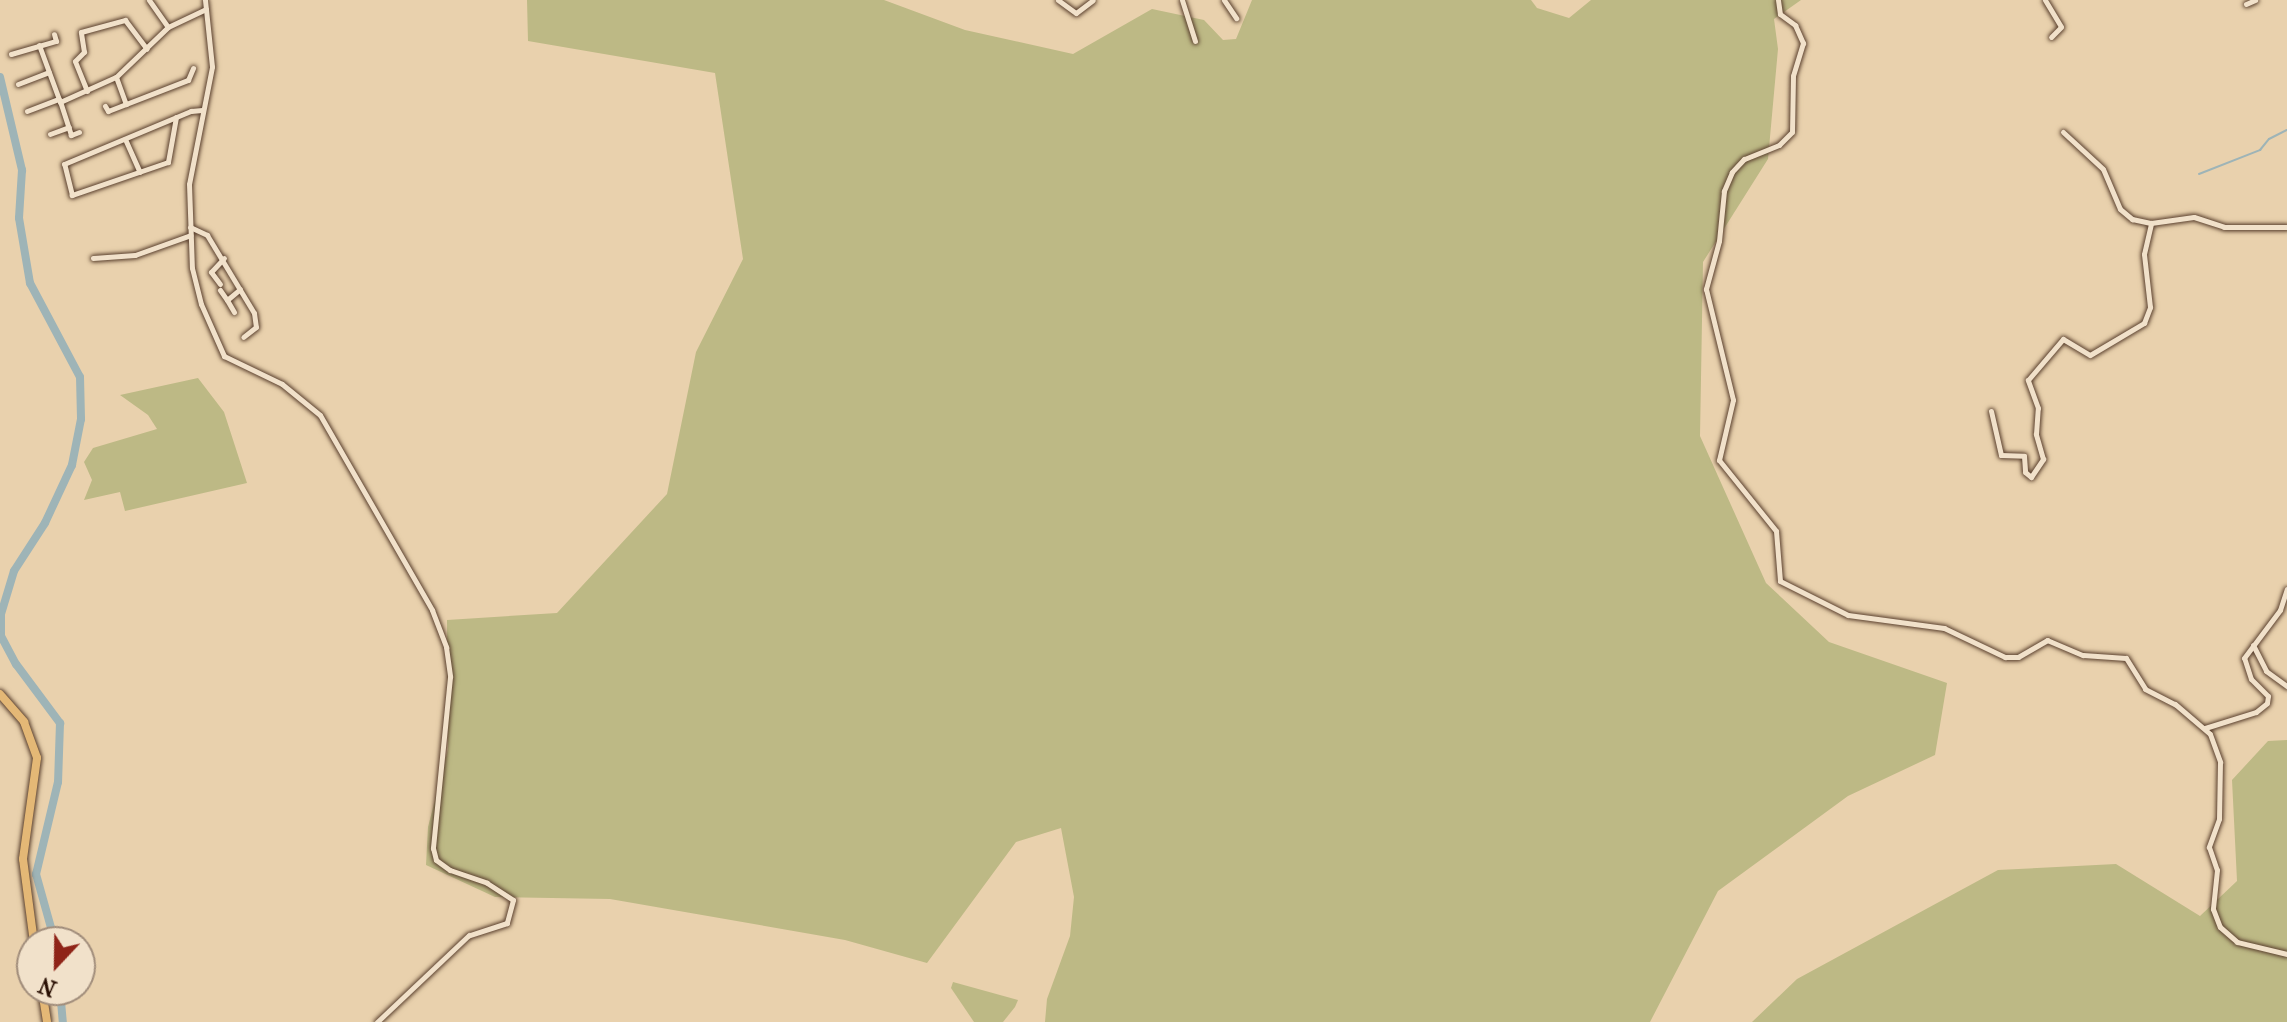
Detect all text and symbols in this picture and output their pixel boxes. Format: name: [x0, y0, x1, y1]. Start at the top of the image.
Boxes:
north arrow: [16, 926, 96, 1006]
text: N: [35, 971, 60, 1002]

